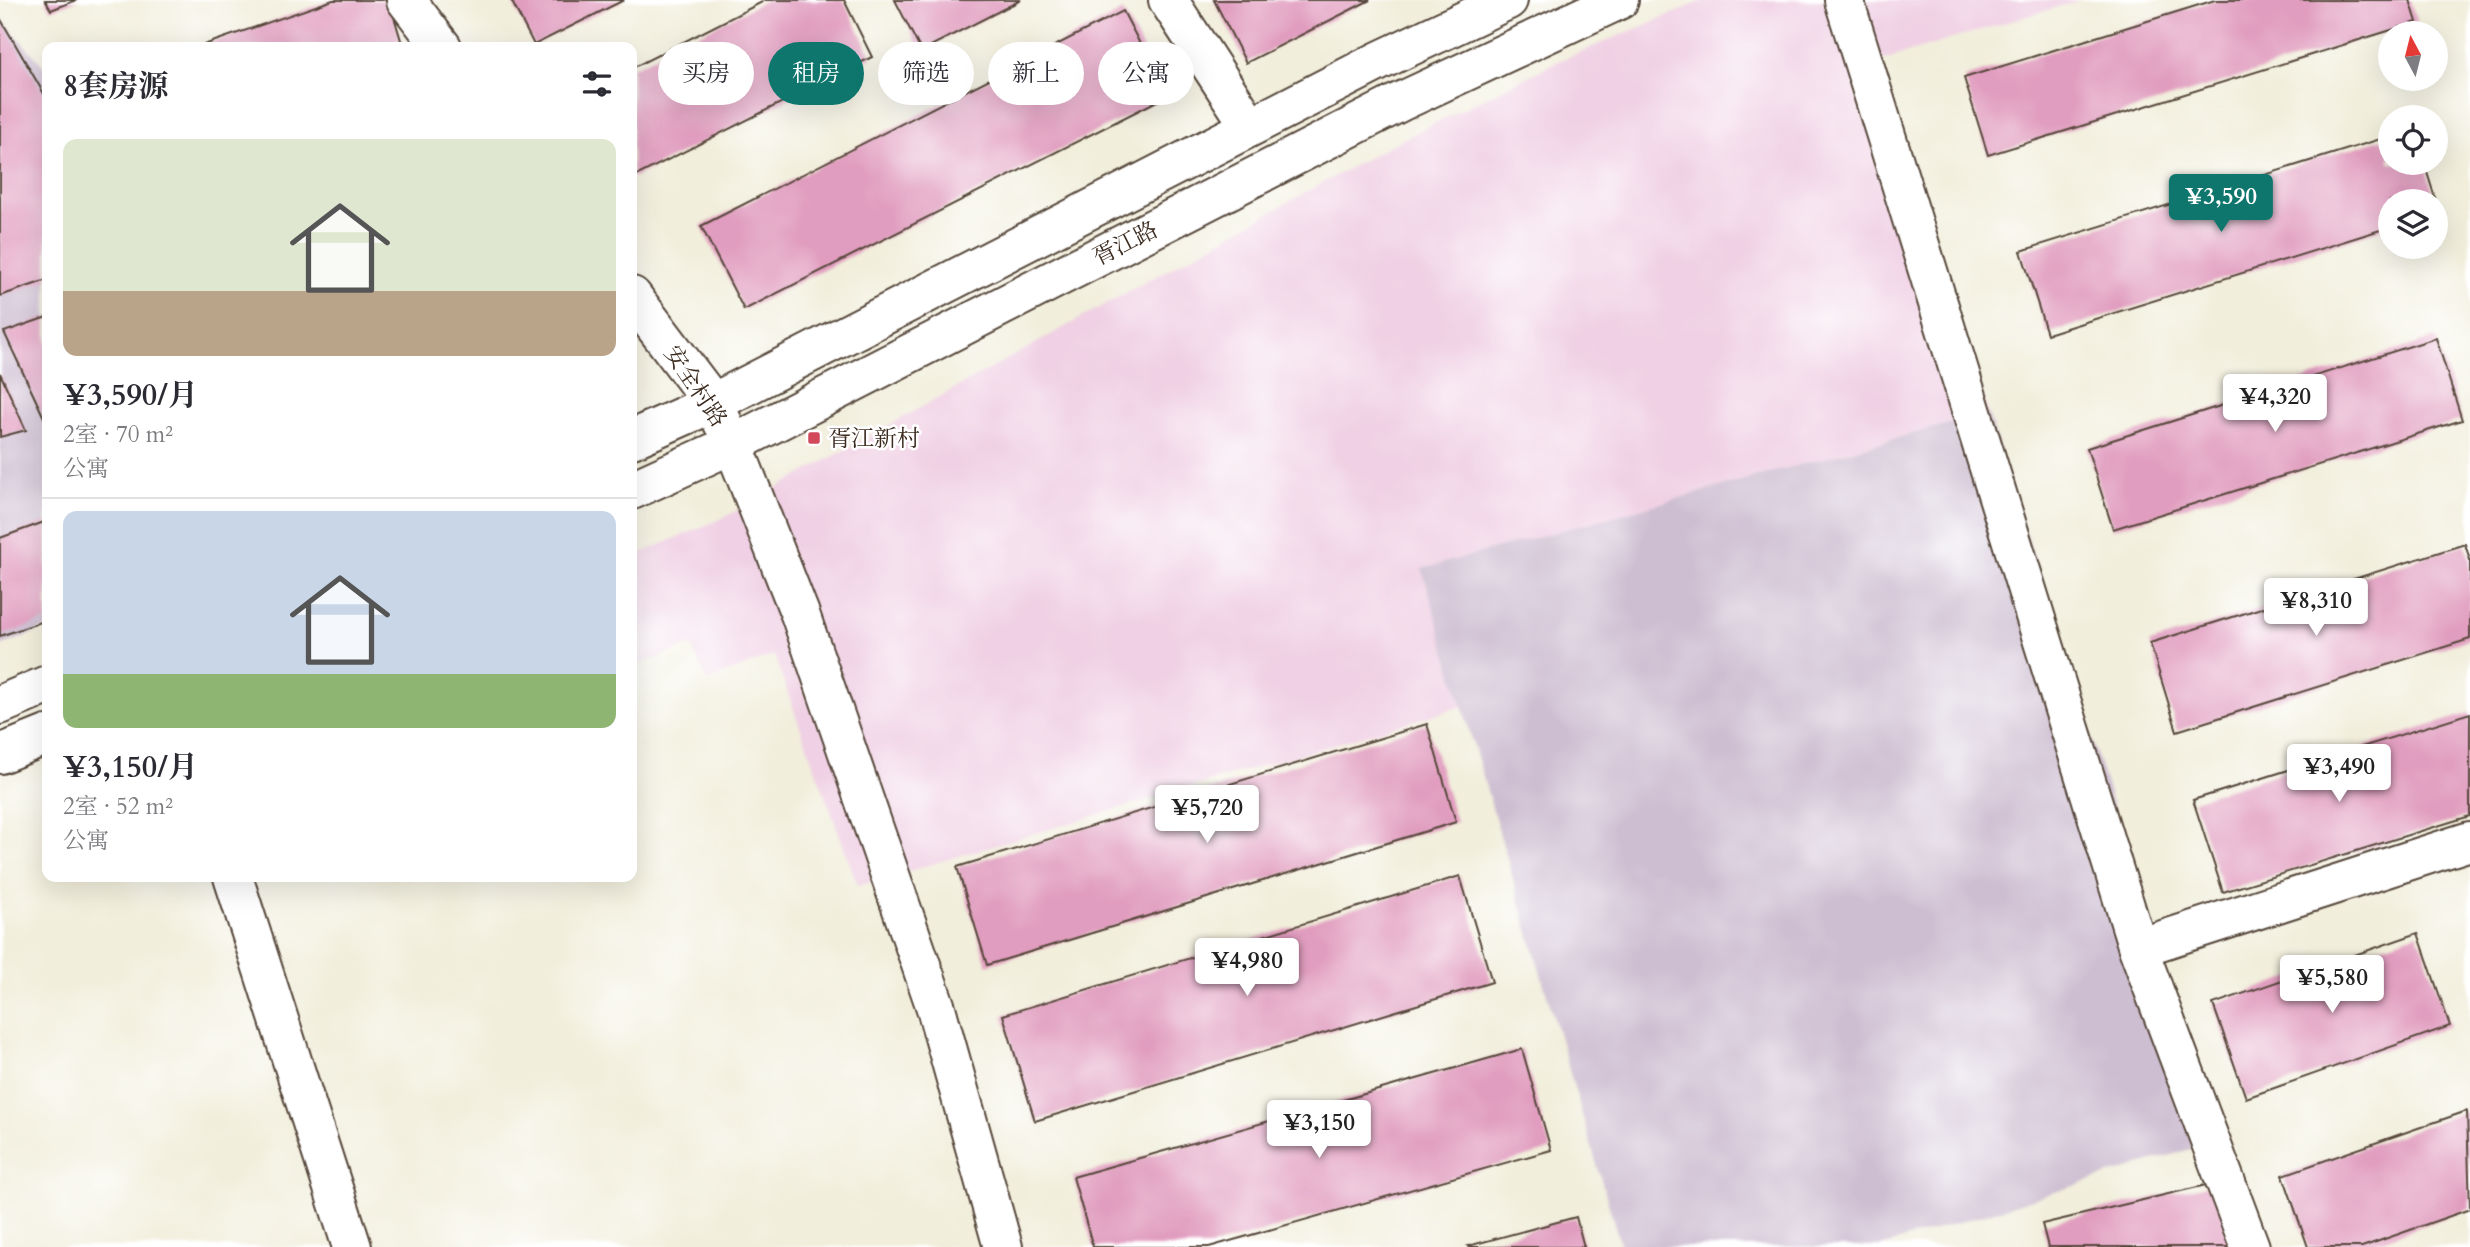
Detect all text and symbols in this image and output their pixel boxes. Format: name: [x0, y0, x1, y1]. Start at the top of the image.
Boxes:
north arrow: [2378, 21, 2448, 91]
map controls: [2378, 21, 2448, 259]
chip: 买房: [658, 42, 754, 105]
chip: 租房: [768, 42, 864, 105]
chip: 筛选: [878, 42, 974, 105]
chip: 新上: [988, 42, 1084, 105]
chip: 公寓: [1098, 42, 1194, 105]
icon: filters: [578, 65, 616, 103]
text: 8套房源: [63, 66, 168, 107]
button: locate: [2378, 105, 2448, 175]
pin: ¥3,590: [2164, 174, 2278, 234]
text: ¥3,590: [2185, 181, 2257, 212]
icon: home: [277, 185, 403, 311]
button: layers: [2378, 189, 2448, 259]
street label: 胥江路: [1087, 214, 1163, 273]
street label: 安全村路: [657, 339, 734, 433]
pin: ¥4,320: [2218, 374, 2332, 434]
text: ¥3,590/月: [63, 375, 198, 416]
text: ¥4,320: [2239, 381, 2311, 412]
text: 2室 · 70 m²: [63, 419, 173, 450]
place label: 胥江新村: [828, 423, 920, 454]
marker: 胥江新村: [806, 430, 822, 446]
text: 公寓: [63, 453, 109, 484]
icon: home: [277, 557, 403, 683]
pin: ¥8,310: [2259, 578, 2373, 638]
text: ¥8,310: [2280, 585, 2352, 616]
pin: ¥3,490: [2282, 744, 2396, 804]
text: ¥3,150/月: [63, 747, 198, 788]
text: ¥3,490: [2303, 751, 2375, 782]
pin: ¥5,720: [1150, 786, 1264, 845]
text: 2室 · 52 m²: [63, 791, 173, 822]
text: ¥5,720: [1171, 792, 1243, 823]
text: 公寓: [63, 825, 109, 856]
pin: ¥4,980: [1190, 939, 1304, 998]
text: ¥4,980: [1211, 945, 1283, 976]
pin: ¥5,580: [2275, 956, 2389, 1015]
text: ¥5,580: [2296, 962, 2368, 993]
pin: ¥3,150: [1262, 1100, 1376, 1160]
text: ¥3,150: [1283, 1107, 1355, 1138]

